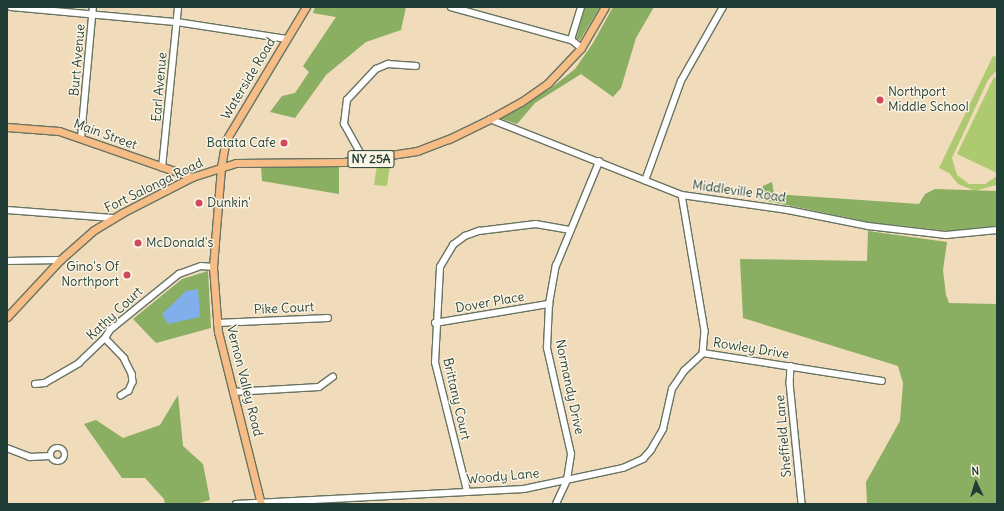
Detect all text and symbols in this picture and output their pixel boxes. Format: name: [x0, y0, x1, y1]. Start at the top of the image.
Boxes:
street label: Burt Avenue: [67, 23, 89, 97]
street label: Waterside Road: [219, 35, 279, 123]
street label: Earl Avenue: [149, 52, 171, 122]
place label: Northport Middle School: [888, 85, 969, 116]
marker: Northport Middle School: [875, 95, 885, 105]
street label: Main Street: [71, 116, 139, 154]
place label: Batata Cafe: [207, 135, 276, 151]
marker: Batata Cafe: [279, 138, 289, 148]
road number: NY 25A: [347, 149, 395, 169]
street label: Fort Salonga Road: [102, 155, 206, 217]
street label: Middleville Road: [691, 178, 787, 206]
place label: Dunkin': [207, 195, 251, 211]
marker: Dunkin': [194, 198, 204, 208]
place label: McDonald's: [146, 235, 213, 251]
marker: McDonald's: [133, 238, 143, 248]
place label: Gino's Of Northport: [61, 260, 119, 291]
marker: Gino's Of Northport: [122, 270, 132, 280]
street label: Kathy Court: [84, 284, 146, 344]
street label: Dover Place: [454, 289, 526, 317]
street label: Pike Court: [253, 300, 315, 318]
street label: Vernon Valley Road: [223, 324, 265, 438]
street label: Rowley Drive: [712, 335, 790, 363]
street label: Normandy Drive: [551, 338, 587, 436]
street label: Brittany Court: [439, 356, 473, 442]
street label: Sheffield Lane: [773, 394, 795, 478]
north arrow: [956, 463, 996, 503]
text: N: [971, 464, 979, 478]
street label: Woody Lane: [466, 466, 540, 488]

